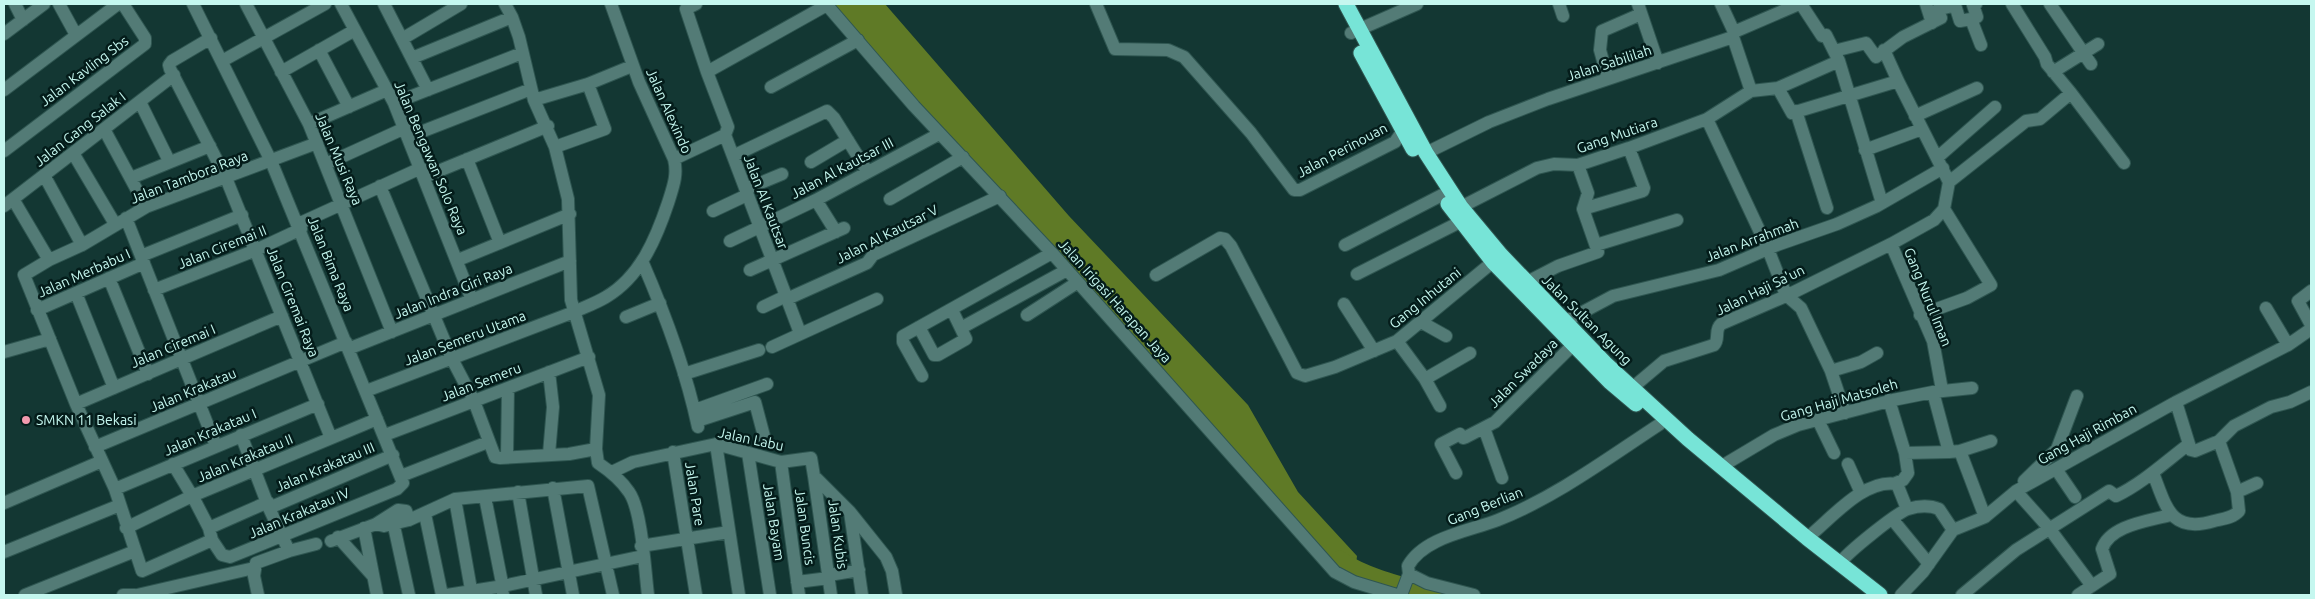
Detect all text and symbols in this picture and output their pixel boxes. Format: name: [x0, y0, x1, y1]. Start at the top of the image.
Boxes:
street label: Jalan Kavling Sbs: [37, 33, 131, 109]
street label: Jalan Sabililah: [1565, 42, 1653, 84]
street label: Jalan Alexindo: [643, 66, 695, 156]
street label: Jalan Bengawan Solo Raya: [391, 79, 471, 237]
street label: Jalan Gang Salak I: [31, 88, 129, 170]
street label: Jalan Musi Raya: [312, 110, 366, 208]
street label: Gang Mutiara: [1574, 114, 1660, 156]
street label: Jalan Perinouan: [1294, 119, 1390, 181]
street label: Jalan Al Kautsar III: [788, 134, 896, 202]
street label: Jalan Tambora Raya: [128, 147, 250, 207]
street label: Jalan Al Kautsar: [741, 152, 792, 252]
street label: Jalan Al Kautsar V: [833, 201, 941, 267]
street label: Jalan Bima Raya: [305, 214, 357, 314]
street label: Jalan Arrahmah: [1703, 215, 1801, 265]
street label: Jalan Ciremai II: [175, 222, 269, 272]
street label: Jalan Irigasi Harapan Jaya: [1055, 236, 1175, 366]
street label: Jalan Merbabu I: [35, 245, 133, 301]
street label: Jalan Ciremai Raya: [264, 245, 322, 359]
street label: Gang Nurul Iman: [1901, 245, 1955, 349]
street label: Jalan Indra Giri Raya: [392, 260, 514, 322]
street label: Jalan Haji Sa'un: [1713, 262, 1807, 318]
street label: Gang Inhutani: [1386, 264, 1464, 332]
street label: Jalan Sultan Agung: [1539, 272, 1635, 368]
street label: Jalan Semeru Utama: [402, 307, 528, 369]
street label: Jalan Ciremai I: [128, 321, 218, 371]
street label: Jalan Swadaya: [1485, 335, 1561, 411]
street label: Jalan Semeru: [439, 359, 523, 405]
street label: Jalan Krakatau: [147, 365, 239, 415]
street label: Gang Haji Matsoleh: [1779, 376, 1899, 424]
street label: Gang Haji Rimban: [2035, 400, 2139, 468]
street label: Jalan Krakatau I: [161, 405, 259, 459]
place label: SMKN 11 Bekasi: [36, 412, 137, 428]
marker: SMKN 11 Bekasi: [20, 414, 32, 426]
street label: Jalan Labu: [717, 424, 785, 454]
street label: Jalan Krakatau II: [195, 431, 295, 485]
street label: Jalan Krakatau III: [273, 439, 377, 495]
street label: Jalan Pare: [682, 461, 708, 527]
street label: Jalan Bayam: [760, 482, 788, 562]
street label: Gang Berlian: [1445, 484, 1525, 528]
street label: Jalan Krakatau IV: [246, 485, 352, 541]
street label: Jalan Buncis: [792, 488, 818, 566]
street label: Jalan Kubis: [825, 498, 851, 570]

